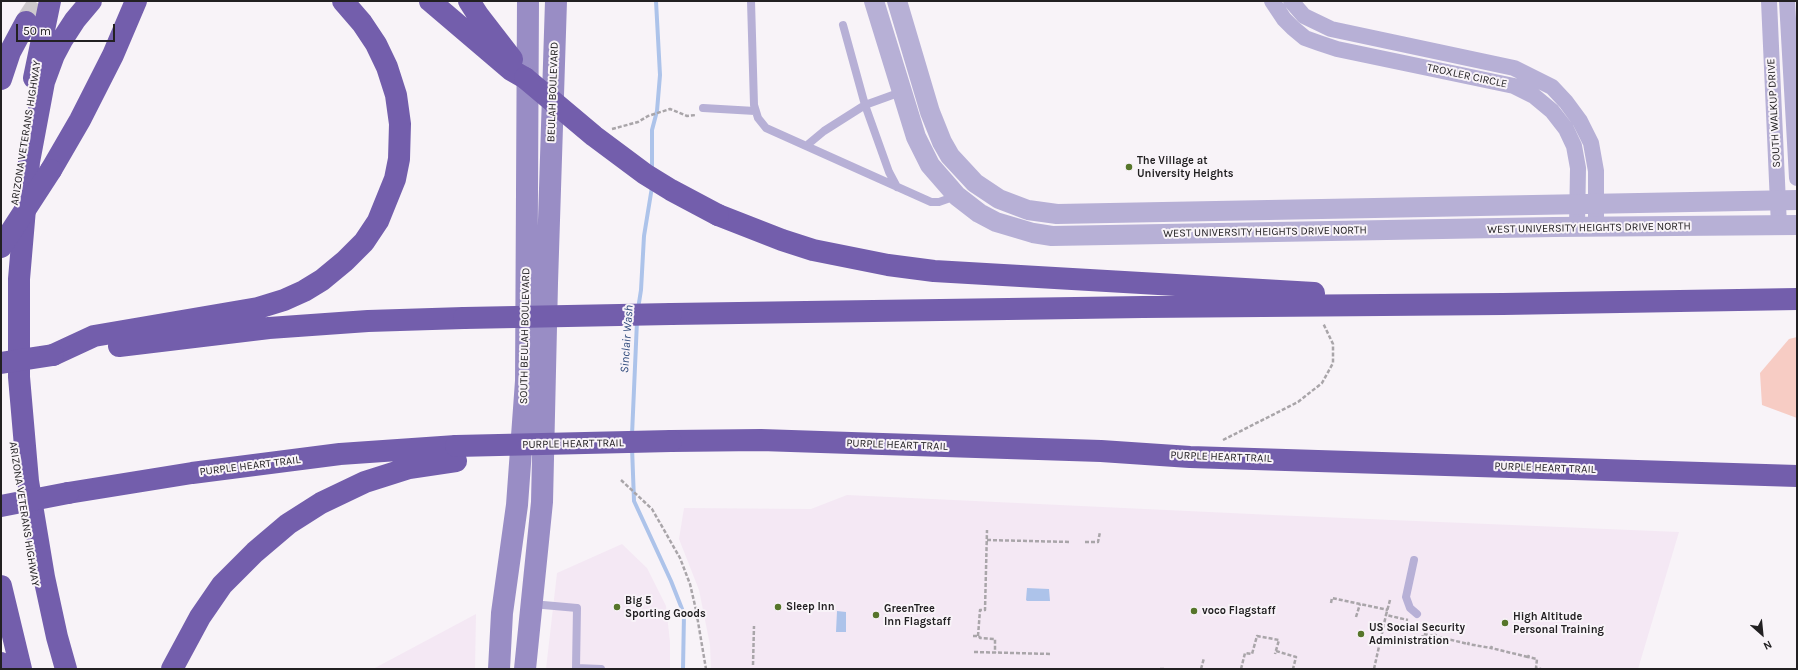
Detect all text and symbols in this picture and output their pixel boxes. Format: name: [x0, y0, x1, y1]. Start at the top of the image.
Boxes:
scale bar: [18, 16, 117, 42]
text: 50 m: [23, 24, 51, 38]
street label: BEULAH BOULEVARD: [545, 42, 561, 142]
street label: SOUTH WALKUP DRIVE: [1765, 58, 1783, 168]
street label: ARIZONA VETERANS HIGHWAY: [8, 60, 44, 206]
street label: TROXLER CIRCLE: [1426, 61, 1508, 91]
place label: The Village at University Heights: [1137, 154, 1234, 180]
marker: The Village at University Heights: [1124, 162, 1134, 172]
street label: WEST UNIVERSITY HEIGHTS DRIVE NORTH: [1487, 220, 1691, 236]
street label: WEST UNIVERSITY HEIGHTS DRIVE NORTH: [1163, 224, 1367, 240]
street label: SOUTH BEULAH BOULEVARD: [517, 268, 533, 404]
water label: Sinclair Wash: [617, 304, 637, 374]
street label: PURPLE HEART TRAIL: [522, 437, 624, 451]
street label: PURPLE HEART TRAIL: [846, 437, 948, 453]
street label: ARIZONA VETERANS HIGHWAY: [6, 441, 42, 587]
street label: PURPLE HEART TRAIL: [1170, 449, 1272, 465]
street label: PURPLE HEART TRAIL: [199, 453, 301, 479]
street label: PURPLE HEART TRAIL: [1494, 460, 1596, 476]
place label: Big 5 Sporting Goods: [625, 594, 706, 620]
place label: Sleep Inn: [786, 600, 835, 614]
marker: Big 5 Sporting Goods: [612, 602, 622, 612]
marker: Sleep Inn: [773, 602, 783, 612]
place label: GreenTree Inn Flagstaff: [884, 602, 951, 628]
place label: voco Flagstaff: [1202, 604, 1276, 618]
marker: voco Flagstaff: [1189, 606, 1199, 616]
marker: GreenTree Inn Flagstaff: [871, 610, 881, 620]
place label: High Altitude Personal Training: [1513, 610, 1604, 636]
north arrow: [1742, 614, 1782, 654]
marker: High Altitude Personal Training: [1500, 618, 1510, 628]
place label: US Social Security Administration: [1369, 621, 1465, 647]
marker: US Social Security Administration: [1356, 629, 1366, 639]
text: N: [1761, 638, 1774, 653]

